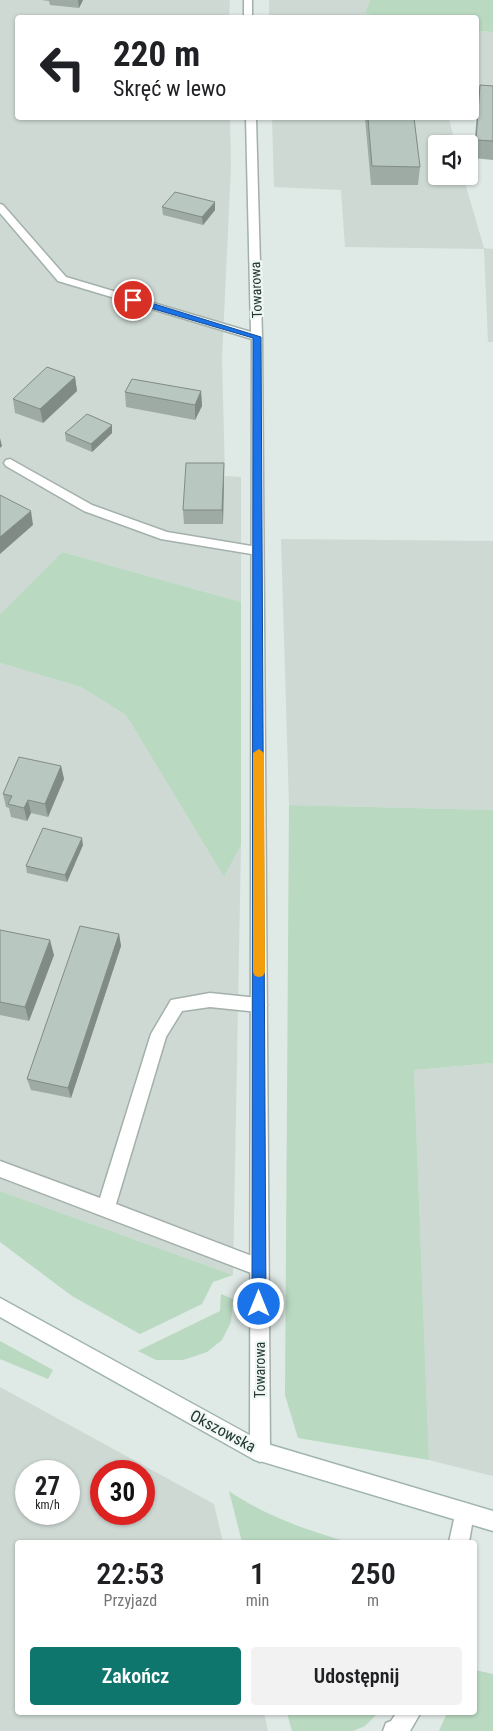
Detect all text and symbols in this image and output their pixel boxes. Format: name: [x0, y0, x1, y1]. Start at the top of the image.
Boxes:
text: 220 m: [113, 34, 200, 75]
icon: left: [30, 35, 95, 100]
text: Skręć w lewo: [113, 76, 226, 101]
map controls: [428, 135, 478, 185]
button: sound: [428, 135, 478, 185]
street label: Towarowa: [247, 262, 265, 318]
pin: [112, 279, 154, 321]
icon: arrive: [119, 286, 147, 314]
position arrow: [232, 1277, 284, 1329]
street label: Towarowa: [252, 1342, 268, 1398]
street label: Okszowska: [187, 1406, 259, 1456]
speed limit sign: 30: [90, 1460, 155, 1525]
text: 27: [35, 1472, 60, 1501]
text: km/h: [35, 1498, 60, 1512]
text: 22:53: [96, 1556, 165, 1591]
text: 1: [250, 1556, 265, 1591]
text: 250: [350, 1556, 396, 1591]
text: Przyjazd: [104, 1591, 157, 1610]
text: min: [246, 1591, 269, 1610]
text: m: [367, 1591, 379, 1610]
button: Zakończ: [30, 1647, 241, 1705]
button: Udostępnij: [251, 1647, 462, 1705]

